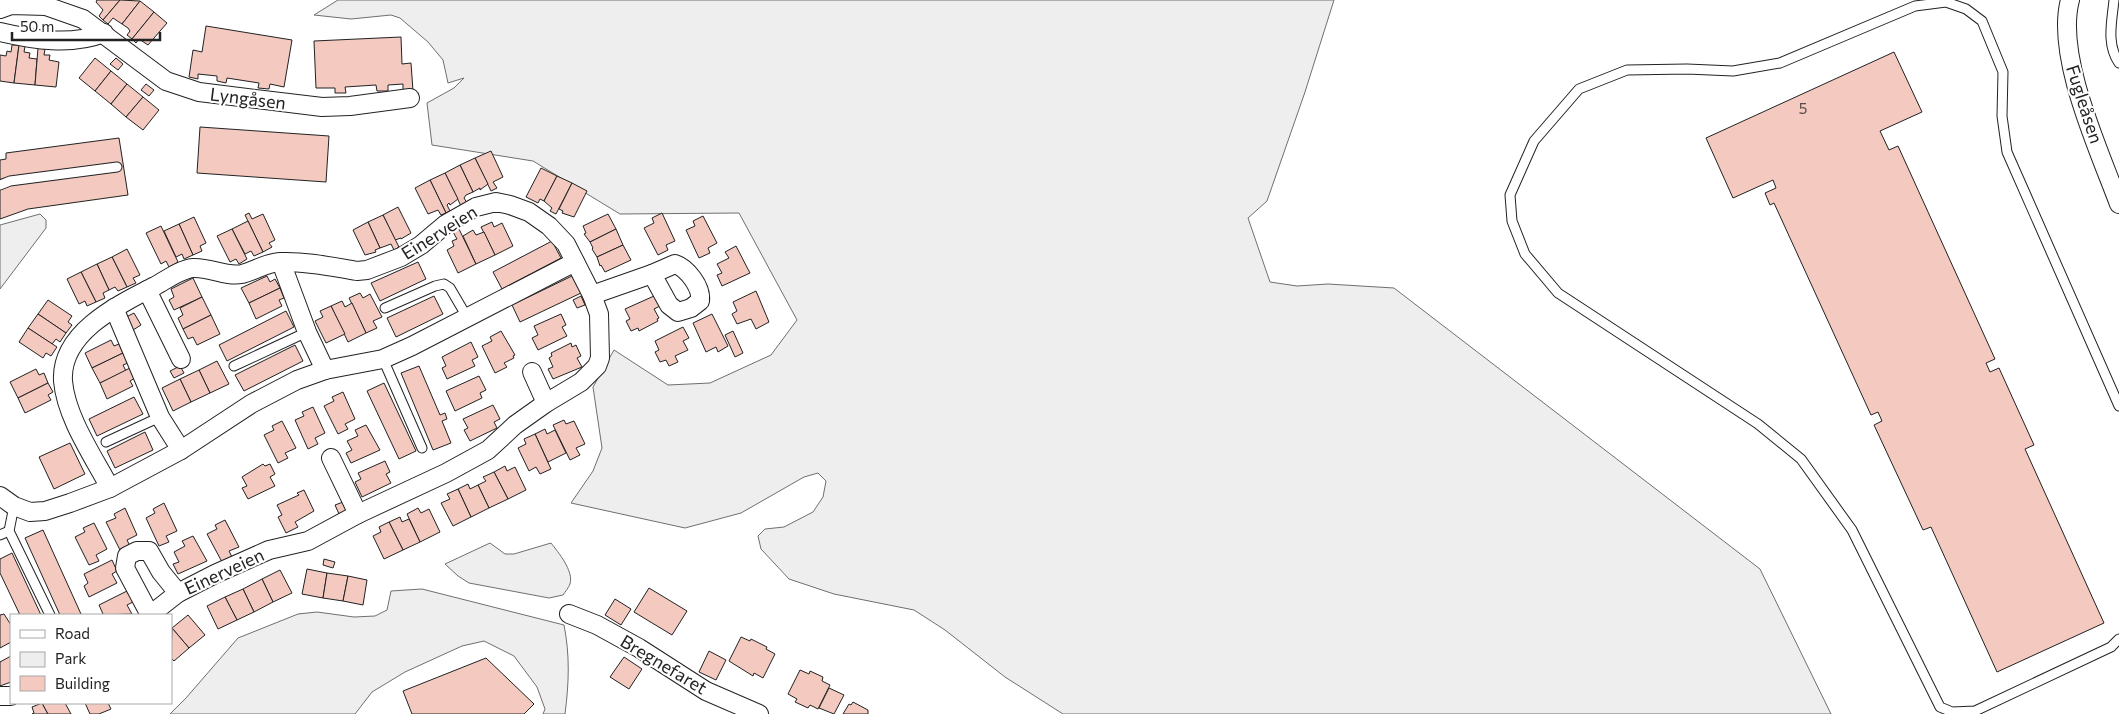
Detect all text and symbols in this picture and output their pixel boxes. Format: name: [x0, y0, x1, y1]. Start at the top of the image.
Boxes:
scale bar: [12, 10, 160, 42]
text: 50 m: [20, 17, 54, 35]
street label: Fugleåsen: [2062, 62, 2108, 146]
street label: Lyngåsen: [209, 82, 287, 114]
house number: 5: [1799, 99, 1807, 117]
street label: Einerveien: [397, 200, 481, 264]
street label: Einerveien: [181, 543, 267, 599]
legend: [10, 614, 172, 704]
text: Road: [55, 624, 90, 642]
street label: Bregnefaret: [617, 629, 711, 699]
text: Park: [55, 649, 86, 667]
text: Building: [55, 674, 110, 692]

